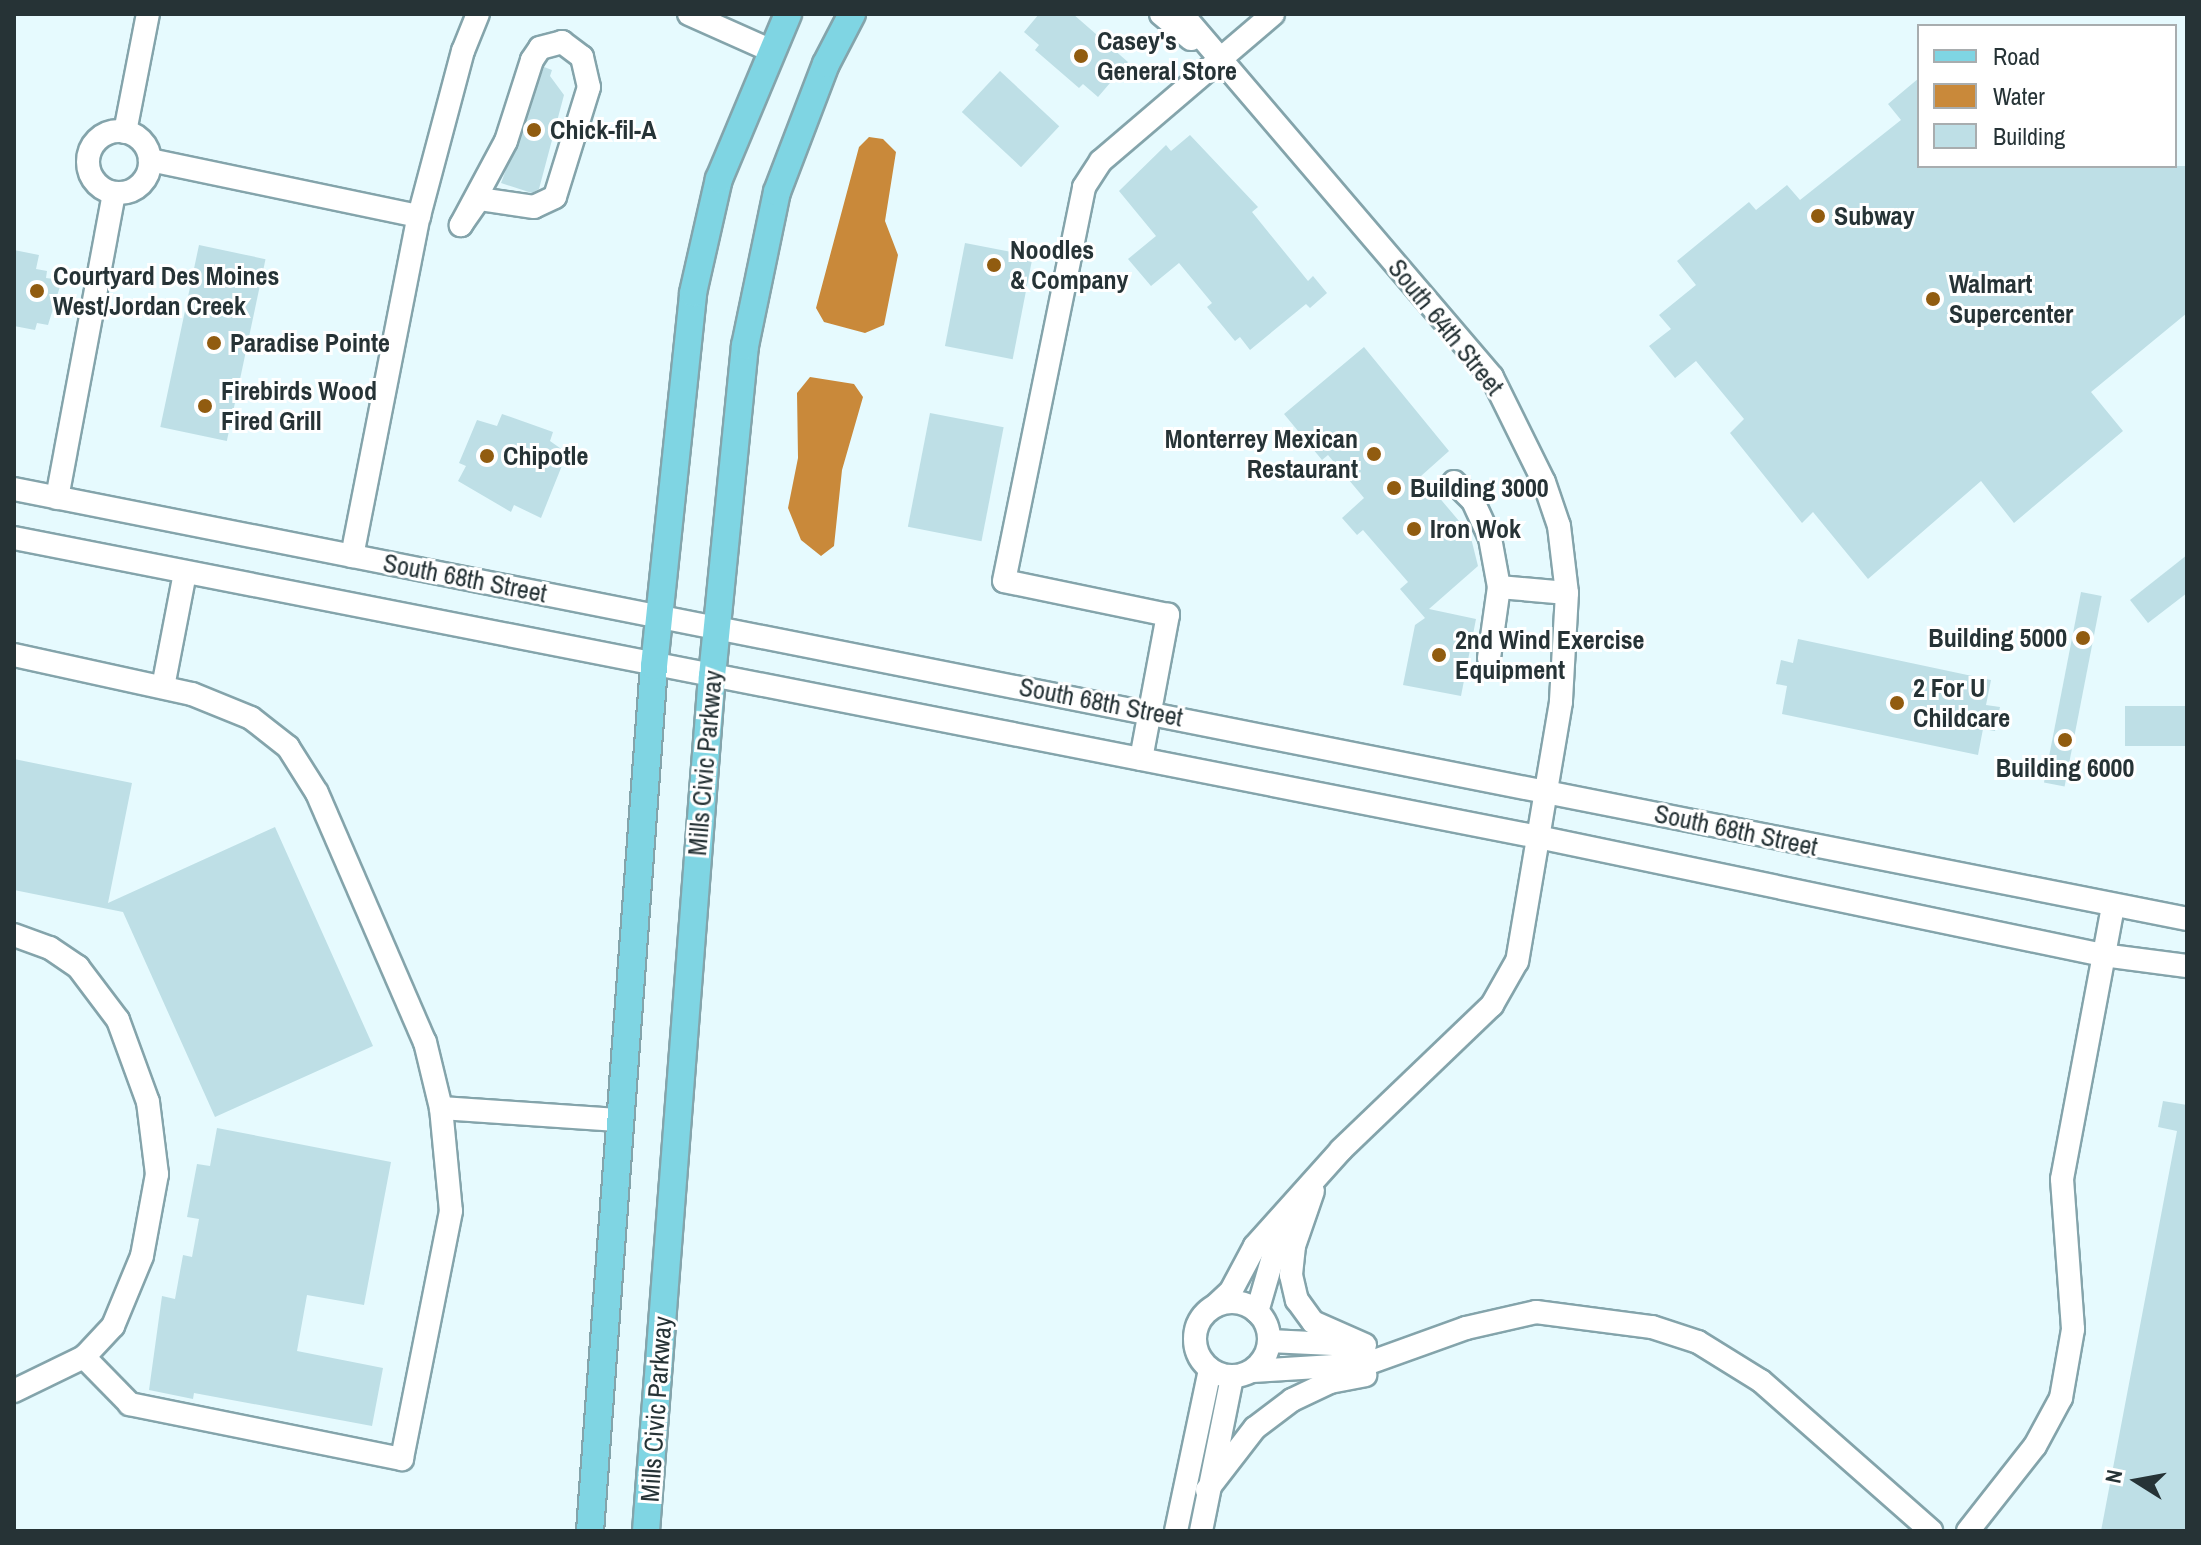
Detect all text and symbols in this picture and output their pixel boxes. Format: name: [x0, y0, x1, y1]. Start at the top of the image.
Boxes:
legend: [1917, 24, 2177, 168]
place label: Casey's General Store: [1097, 25, 1237, 86]
text: Road: [1993, 40, 2040, 72]
marker: Casey's General Store: [1072, 47, 1090, 65]
text: Water: [1993, 80, 2045, 112]
place label: Chick-fil-A: [550, 114, 657, 146]
text: Building: [1993, 120, 2065, 152]
marker: Chick-fil-A: [525, 121, 543, 139]
place label: Subway: [1834, 200, 1915, 232]
marker: Subway: [1809, 207, 1827, 225]
place label: Noodles & Company: [1010, 234, 1128, 296]
street label: South 64th Street: [1382, 253, 1510, 401]
marker: Noodles & Company: [985, 256, 1003, 274]
place label: Courtyard Des Moines West/Jordan Creek: [53, 260, 279, 322]
place label: Walmart Supercenter: [1949, 268, 2073, 330]
marker: Courtyard Des Moines West/Jordan Creek: [28, 282, 46, 300]
marker: Walmart Supercenter: [1924, 290, 1942, 308]
place label: Paradise Pointe: [230, 327, 390, 359]
marker: Paradise Pointe: [205, 334, 223, 352]
place label: Firebirds Wood Fired Grill: [221, 375, 377, 436]
marker: Firebirds Wood Fired Grill: [196, 397, 214, 415]
place label: Monterrey Mexican Restaurant: [1165, 423, 1358, 484]
place label: Chipotle: [503, 440, 588, 472]
marker: Monterrey Mexican Restaurant: [1365, 445, 1383, 463]
marker: Chipotle: [478, 447, 496, 465]
place label: Building 3000: [1410, 472, 1549, 504]
marker: Building 3000: [1385, 479, 1403, 497]
place label: Iron Wok: [1430, 513, 1521, 545]
marker: Iron Wok: [1405, 520, 1423, 538]
street label: South 68th Street: [381, 547, 549, 609]
place label: Building 5000: [1928, 622, 2067, 654]
place label: 2nd Wind Exercise Equipment: [1455, 624, 1644, 686]
marker: Building 5000: [2074, 629, 2092, 647]
marker: 2nd Wind Exercise Equipment: [1430, 646, 1448, 664]
street label: Mills Civic Parkway: [681, 669, 729, 857]
street label: South 68th Street: [1017, 671, 1185, 733]
place label: 2 For U Childcare: [1913, 672, 2010, 734]
marker: 2 For U Childcare: [1888, 694, 1906, 712]
marker: Building 6000: [2056, 731, 2074, 749]
place label: Building 6000: [1996, 752, 2134, 784]
street label: South 68th Street: [1652, 797, 1820, 863]
street label: Mills Civic Parkway: [634, 1315, 678, 1503]
north arrow: [2097, 1441, 2177, 1521]
text: N: [2097, 1467, 2129, 1486]

